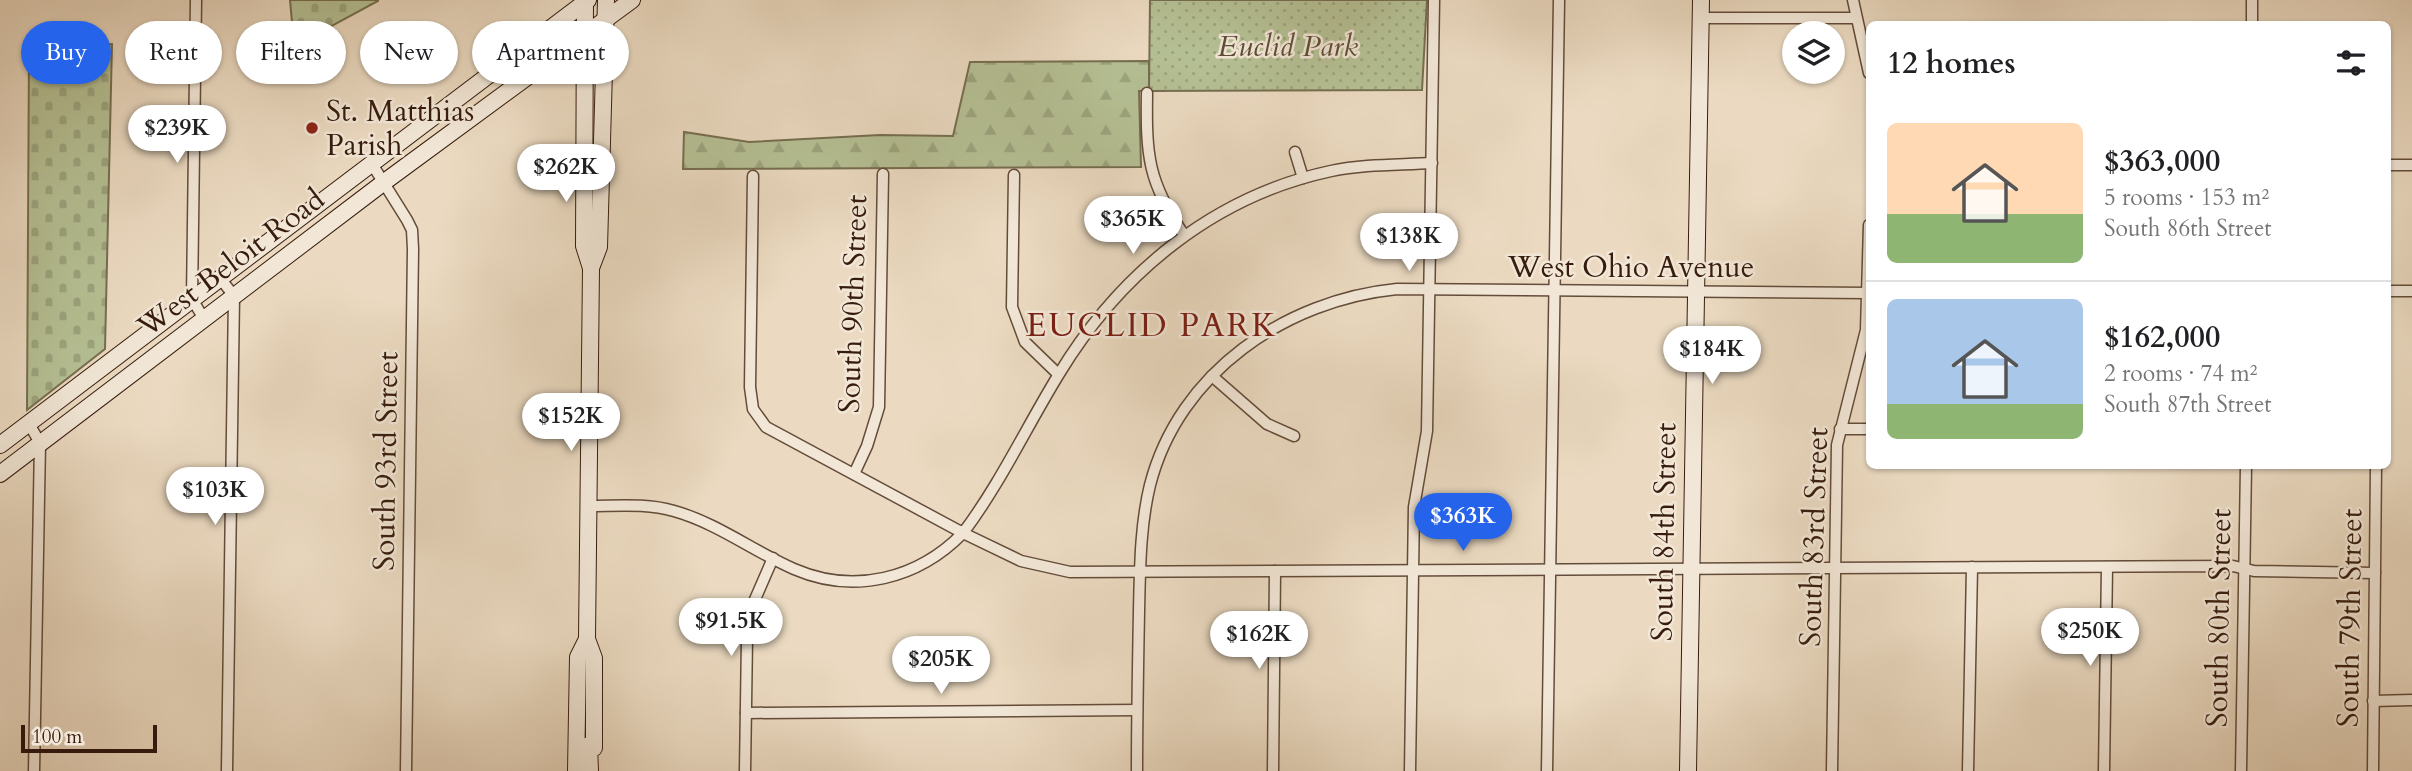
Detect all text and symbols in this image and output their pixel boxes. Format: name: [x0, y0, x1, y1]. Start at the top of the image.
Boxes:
chip: Buy: [21, 21, 111, 84]
chip: Rent: [125, 21, 222, 84]
chip: Filters: [236, 21, 346, 84]
chip: New: [360, 21, 458, 84]
chip: Apartment: [472, 21, 629, 84]
map controls: [1782, 21, 1845, 84]
button: layers: [1782, 21, 1845, 84]
park label: Euclid Park: [1218, 26, 1358, 67]
text: 12 homes: [1887, 43, 2016, 84]
icon: filters: [2332, 44, 2370, 82]
place label: St. Matthias Parish: [326, 91, 474, 166]
pin: $239K: [128, 106, 226, 165]
text: $239K: [144, 112, 210, 143]
marker: St. Matthias Parish: [304, 120, 320, 136]
text: $363,000: [2104, 141, 2220, 182]
pin: $262K: [517, 144, 615, 204]
text: $262K: [533, 151, 599, 182]
icon: home: [1943, 151, 2027, 235]
street label: West Beloit Road: [128, 179, 333, 347]
text: 5 rooms · 153 m²: [2104, 182, 2269, 213]
street label: South 90th Street: [829, 194, 877, 414]
pin: $365K: [1084, 196, 1182, 256]
text: $365K: [1100, 203, 1166, 234]
text: South 86th Street: [2104, 213, 2272, 244]
pin: $138K: [1360, 214, 1458, 273]
text: $138K: [1376, 220, 1442, 251]
street label: West Ohio Avenue: [1507, 247, 1754, 288]
district label: EUCLID PARK: [1026, 303, 1278, 348]
text: $162,000: [2104, 317, 2220, 358]
pin: $184K: [1663, 326, 1761, 386]
icon: home: [1943, 327, 2027, 411]
text: $184K: [1679, 333, 1745, 364]
street label: South 93rd Street: [364, 350, 408, 571]
text: 2 rooms · 74 m²: [2104, 358, 2257, 389]
text: South 87th Street: [2104, 389, 2272, 420]
pin: $152K: [522, 393, 620, 453]
text: $152K: [538, 400, 604, 431]
street label: South 84th Street: [1642, 422, 1686, 642]
street label: South 83rd Street: [1790, 426, 1838, 647]
pin: $103K: [166, 468, 264, 527]
text: $103K: [182, 474, 248, 505]
pin: $363K: [1414, 494, 1512, 553]
text: $363K: [1430, 500, 1496, 531]
street label: South 80th Street: [2197, 508, 2241, 728]
street label: South 79th Street: [2328, 508, 2372, 728]
pin: $91.5K: [674, 598, 788, 658]
text: $91.5K: [695, 605, 767, 636]
pin: $250K: [2041, 608, 2139, 668]
pin: $162K: [1210, 612, 1308, 671]
text: $250K: [2057, 615, 2123, 646]
text: $162K: [1226, 618, 1292, 649]
pin: $205K: [892, 636, 990, 696]
text: $205K: [908, 643, 974, 674]
scale bar: [21, 722, 158, 754]
text: 100 m: [32, 724, 82, 750]

